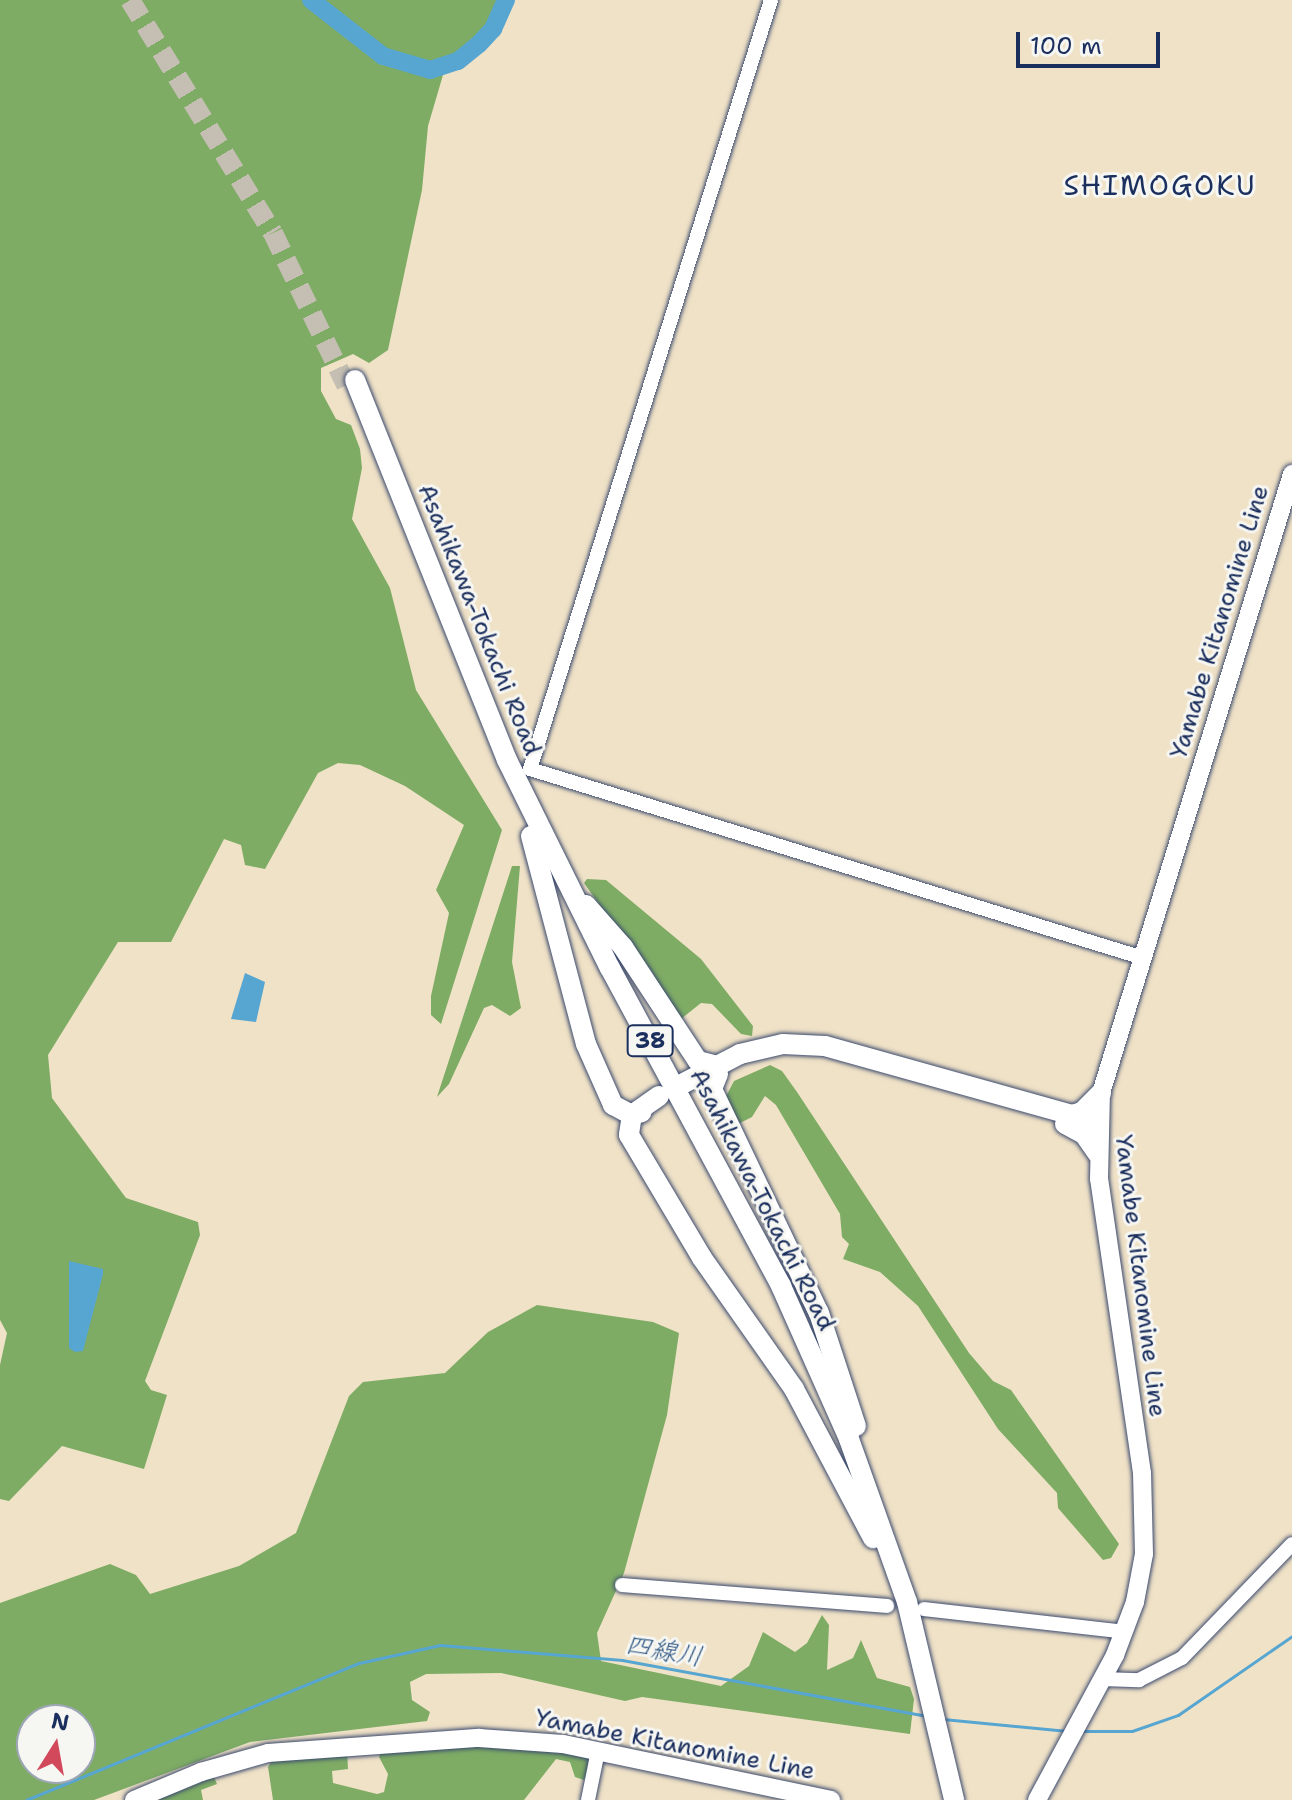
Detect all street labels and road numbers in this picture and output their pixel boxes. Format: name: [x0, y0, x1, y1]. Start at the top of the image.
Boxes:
street label: Asahikawa-Tokachi Road: [411, 480, 547, 760]
street label: Yamabe Kitanomine Line: [1165, 482, 1275, 762]
road number: 38: [626, 1023, 674, 1059]
street label: Asahikawa-Tokachi Road: [683, 1064, 841, 1336]
street label: Yamabe Kitanomine Line: [1108, 1133, 1172, 1419]
street label: Yamabe Kitanomine Line: [533, 1704, 817, 1786]

